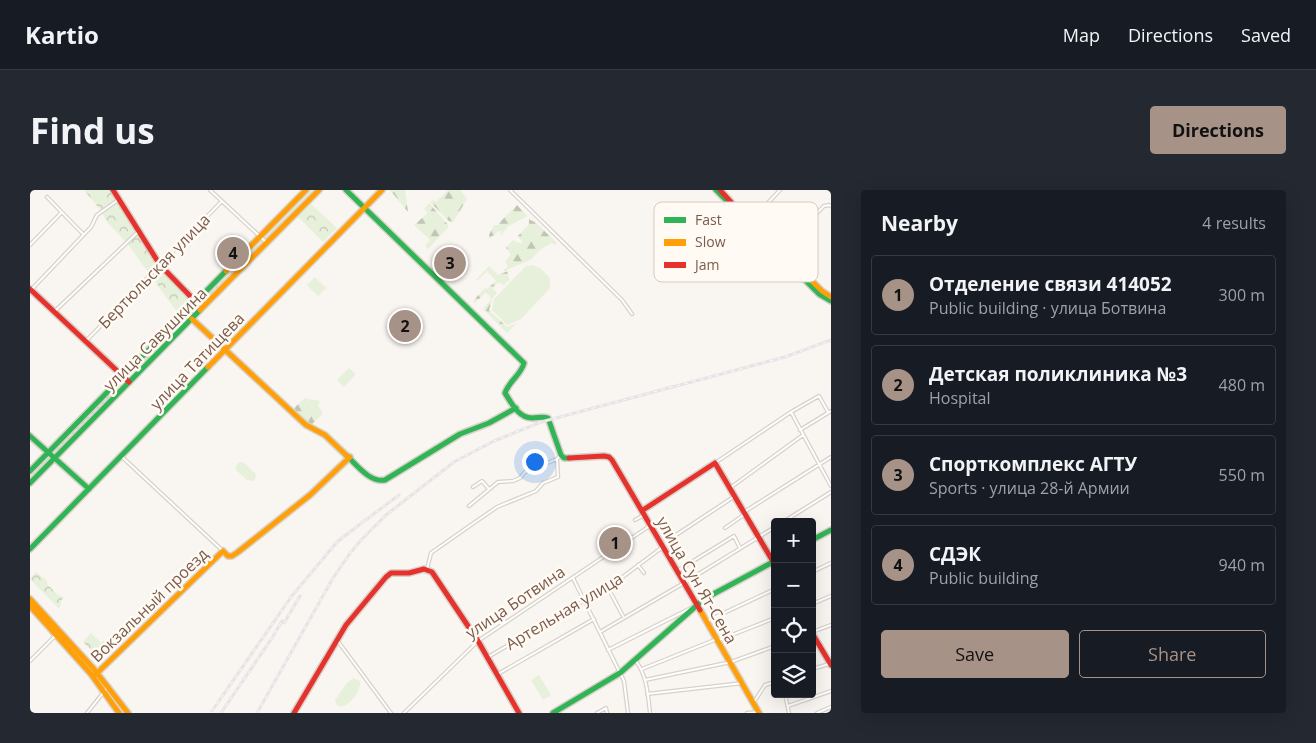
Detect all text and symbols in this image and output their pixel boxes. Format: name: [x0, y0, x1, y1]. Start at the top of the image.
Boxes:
text: Kartio: [25, 18, 99, 51]
text: Map: [1063, 23, 1100, 47]
text: Directions: [1128, 23, 1213, 47]
text: Saved: [1241, 23, 1291, 47]
button: Directions: [1150, 106, 1286, 154]
text: Find us: [30, 107, 155, 154]
legend: [654, 202, 818, 282]
street label: Бертюльская улица: [93, 209, 215, 333]
text: Nearby: [881, 209, 958, 237]
text: Fast: [695, 210, 722, 229]
text: 4 results: [1202, 212, 1266, 234]
text: Slow: [695, 232, 726, 251]
pin: 4: [217, 234, 249, 272]
pin: 3: [434, 244, 466, 282]
text: Jam: [693, 255, 720, 274]
text: Отделение связи 414052: [929, 271, 1172, 297]
street label: улица Савушкина: [98, 282, 212, 396]
text: 1: [893, 284, 903, 306]
text: 300 m: [1219, 284, 1265, 306]
text: Public building · улица Ботвина: [929, 297, 1166, 319]
pin: 2: [389, 307, 421, 345]
street label: улица Татищева: [145, 308, 249, 414]
text: Детская поликлиника №3: [929, 361, 1187, 387]
text: 2: [893, 374, 903, 396]
text: 480 m: [1219, 374, 1265, 396]
text: Hospital: [929, 387, 991, 409]
your location: [522, 449, 548, 475]
text: Спорткомплекс АГТУ: [929, 451, 1137, 477]
text: 3: [893, 464, 903, 486]
text: 550 m: [1219, 464, 1265, 486]
text: Sports · улица 28-й Армии: [929, 477, 1130, 499]
street label: улица Сун Ят-Сена: [652, 512, 742, 648]
map controls: [771, 518, 816, 698]
button: +: [771, 518, 816, 563]
pin: 1: [599, 524, 631, 562]
text: СДЭК: [929, 541, 981, 567]
street label: Вокзальный проезд: [85, 543, 213, 667]
text: 4: [893, 554, 903, 576]
text: 940 m: [1219, 554, 1265, 576]
street label: улица Ботвина: [461, 561, 569, 643]
button: −: [771, 563, 816, 608]
street label: Артельная улица: [501, 567, 627, 655]
text: Public building: [929, 567, 1038, 589]
button: locate: [771, 608, 816, 653]
button: Save: [881, 630, 1069, 678]
button: Share: [1079, 630, 1266, 678]
button: layers: [771, 653, 816, 698]

